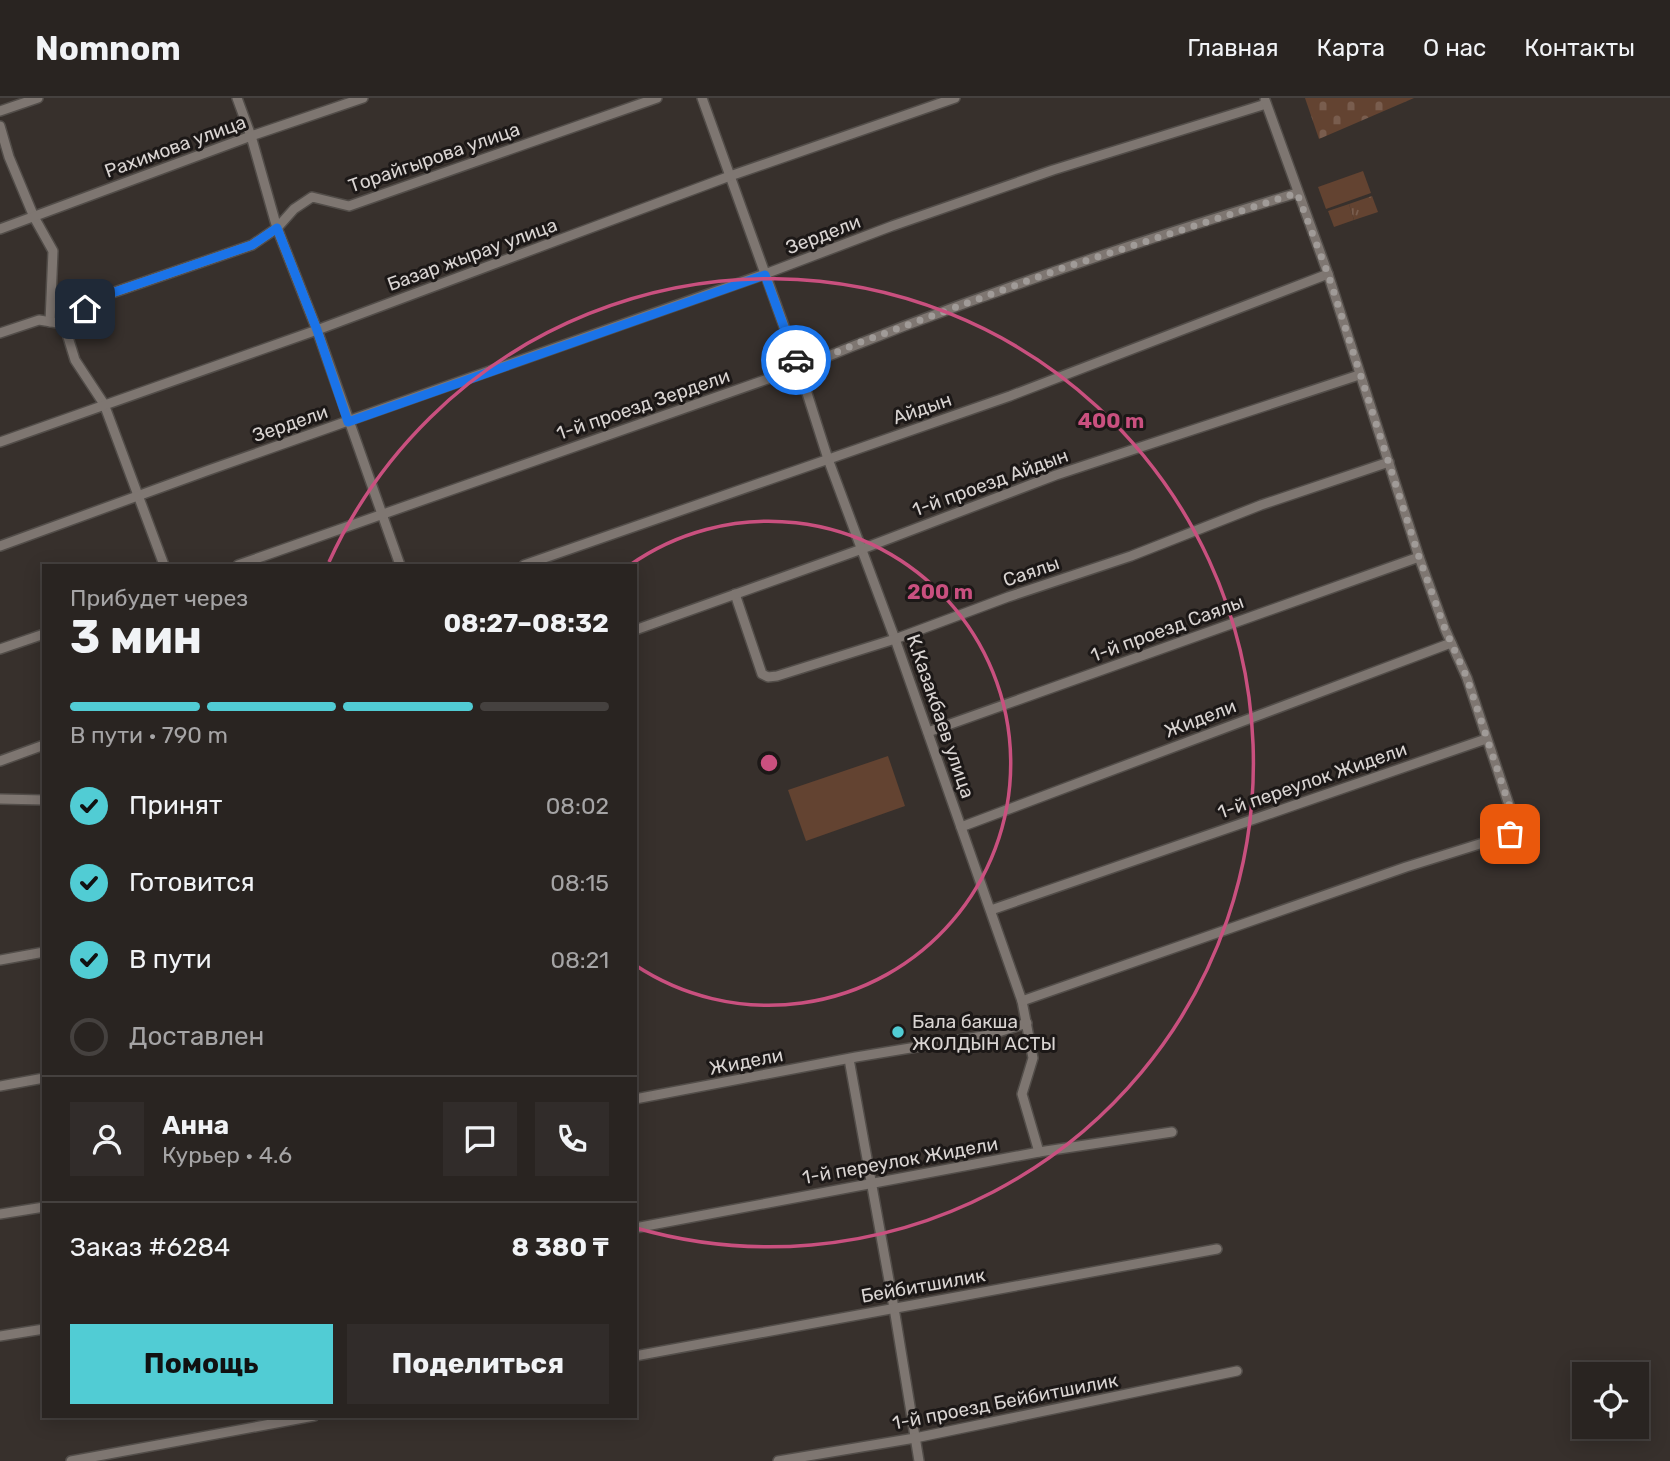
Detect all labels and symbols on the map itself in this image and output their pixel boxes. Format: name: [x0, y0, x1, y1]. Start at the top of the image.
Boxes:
street label: Рахимова улица: [101, 110, 249, 183]
street label: Торайгырова улица: [346, 117, 523, 198]
street label: Зердели: [783, 210, 864, 259]
street label: Базар жырау улица: [384, 213, 560, 296]
pin: [55, 279, 115, 339]
courier: [761, 325, 831, 395]
street label: 1-й проезд Зердели: [553, 364, 733, 445]
street label: Айдын: [890, 388, 955, 429]
street label: Зердели: [249, 400, 331, 447]
text: 400 m: [1078, 408, 1144, 433]
street label: 1-й проезд Айдын: [909, 444, 1071, 521]
street label: Саялы: [1000, 551, 1062, 592]
text: 200 m: [907, 579, 973, 604]
street label: 1-й проезд Саялы: [1087, 590, 1247, 667]
street label: К.Казакбаев улица: [902, 631, 979, 801]
street label: Жидели: [1161, 694, 1239, 743]
street label: 1-й переулок Жидели: [1215, 737, 1410, 824]
centre of rings: [757, 751, 781, 775]
pin: [1480, 804, 1540, 864]
place label: Бала бакша ЖОЛДЫН АСТЫ: [912, 1010, 1056, 1055]
marker: Бала бакша ЖОЛДЫН АСТЫ: [890, 1024, 906, 1040]
street label: Жидели: [707, 1043, 785, 1080]
street label: 1-й переулок Жидели: [800, 1132, 1000, 1189]
street label: Бейбитшилик: [859, 1263, 987, 1308]
street label: 1-й проезд Бейбитшилик: [890, 1368, 1120, 1435]

